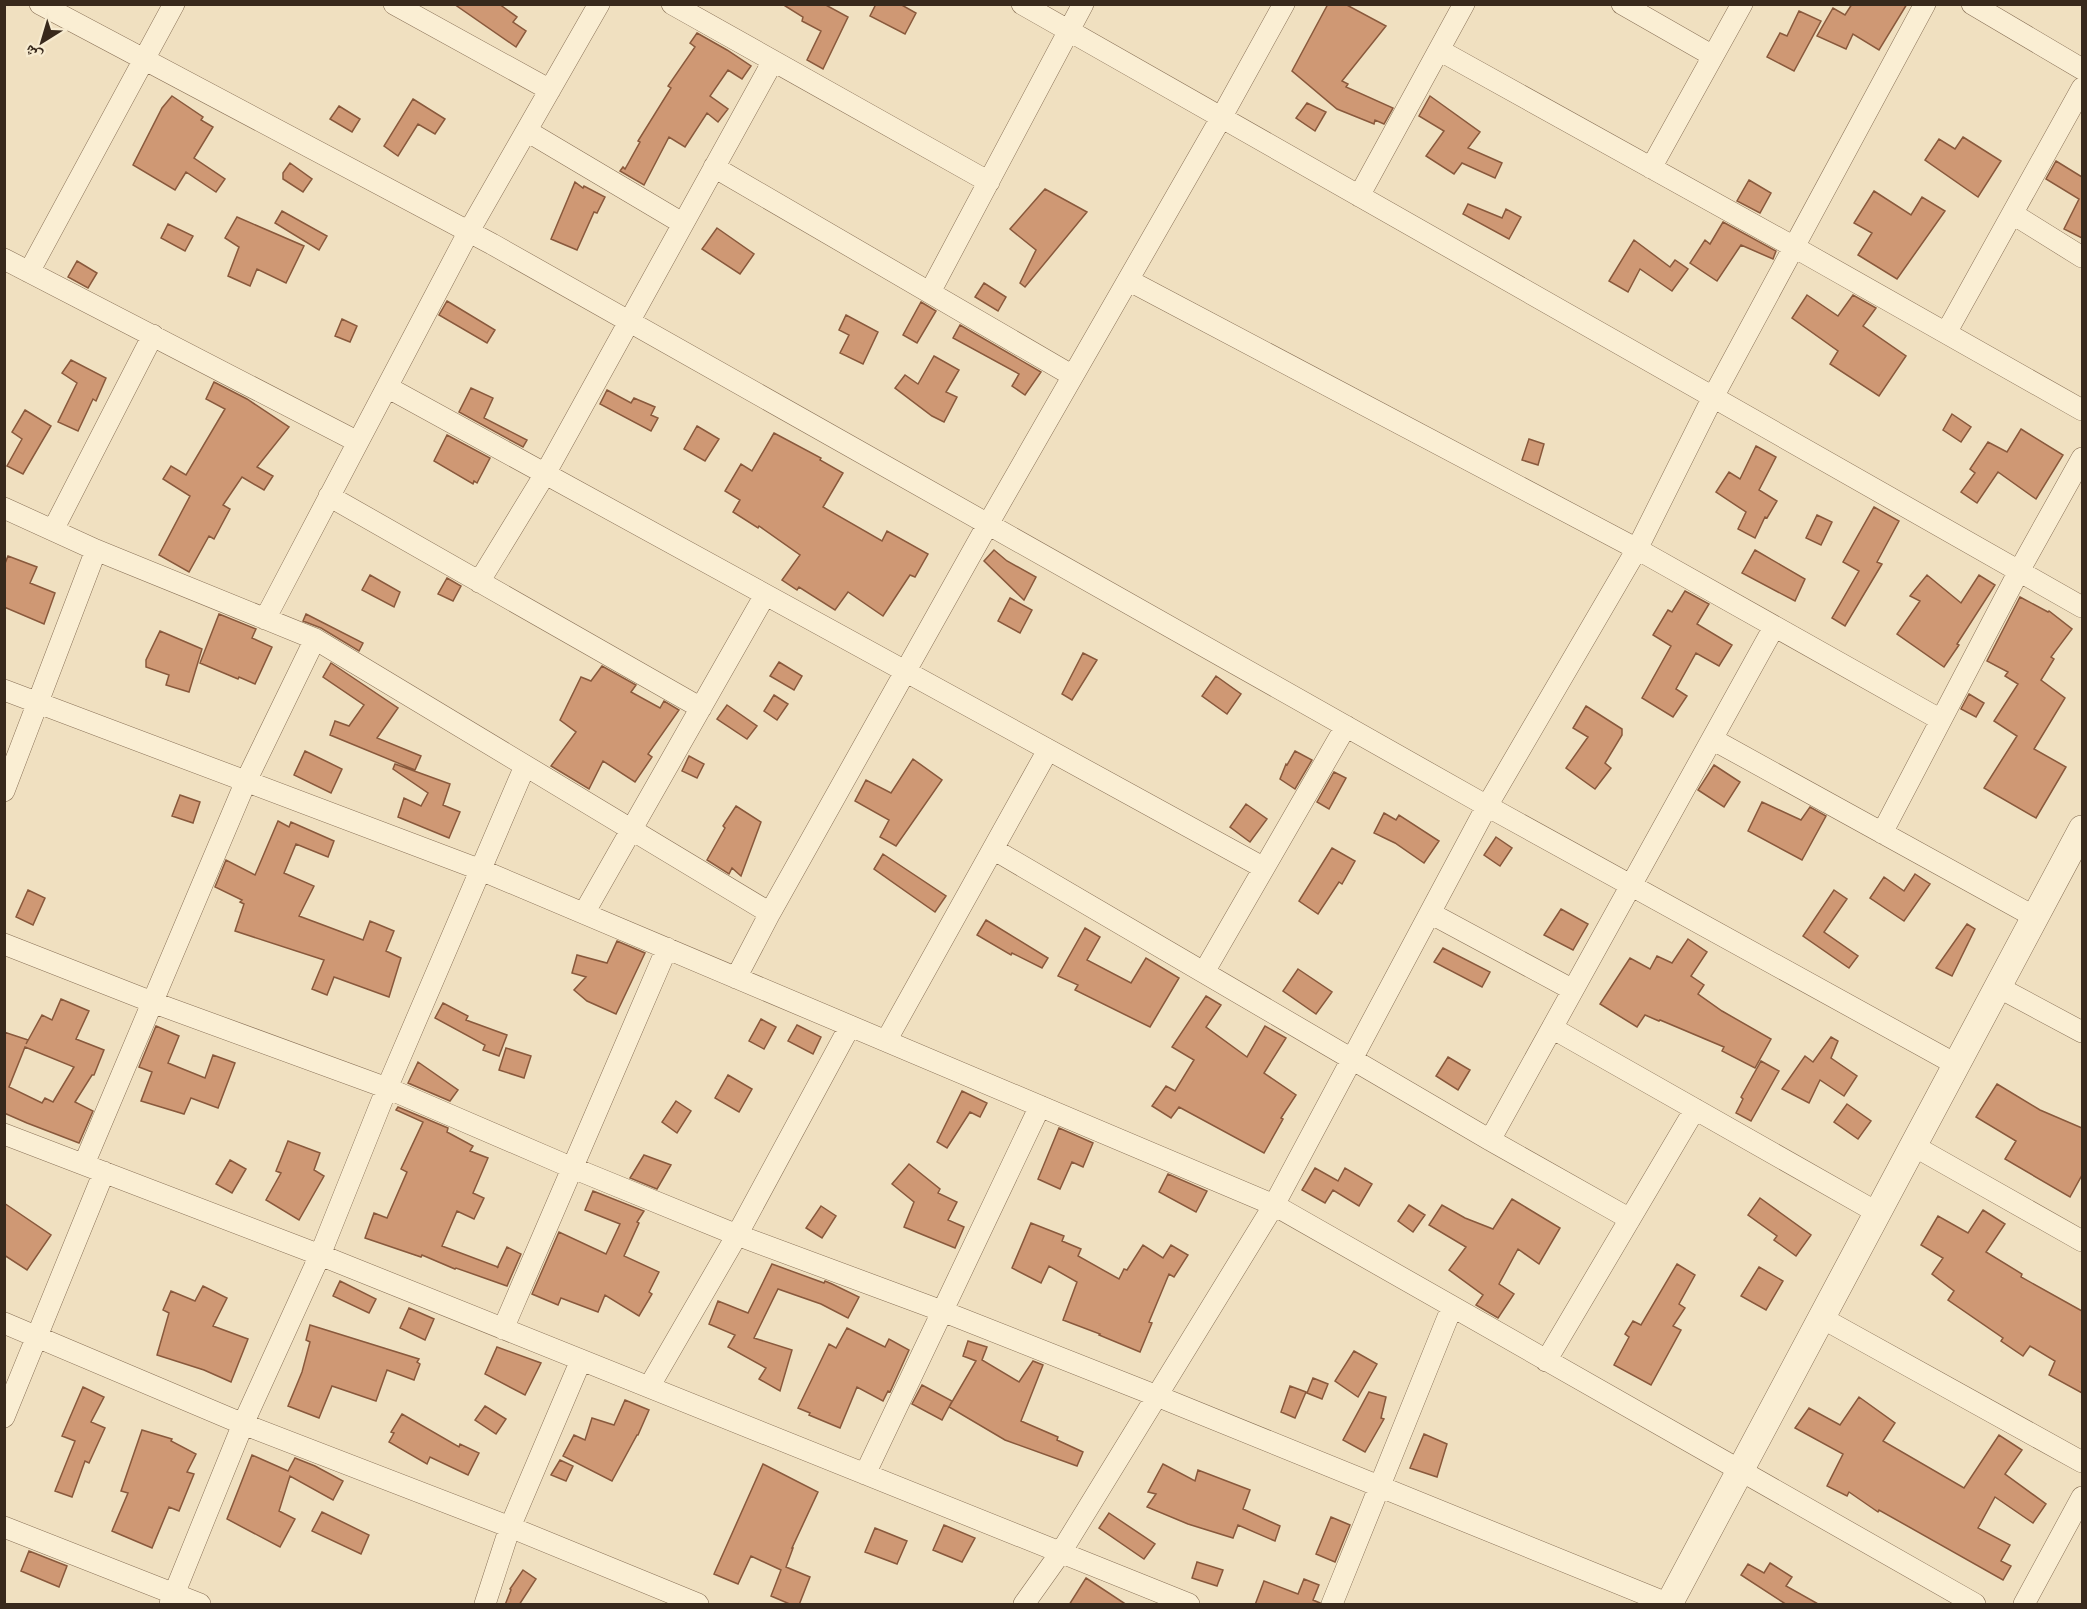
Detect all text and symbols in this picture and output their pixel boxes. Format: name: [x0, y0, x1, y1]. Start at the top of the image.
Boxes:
north arrow: [12, 12, 72, 72]
text: ش: [20, 41, 46, 67]

